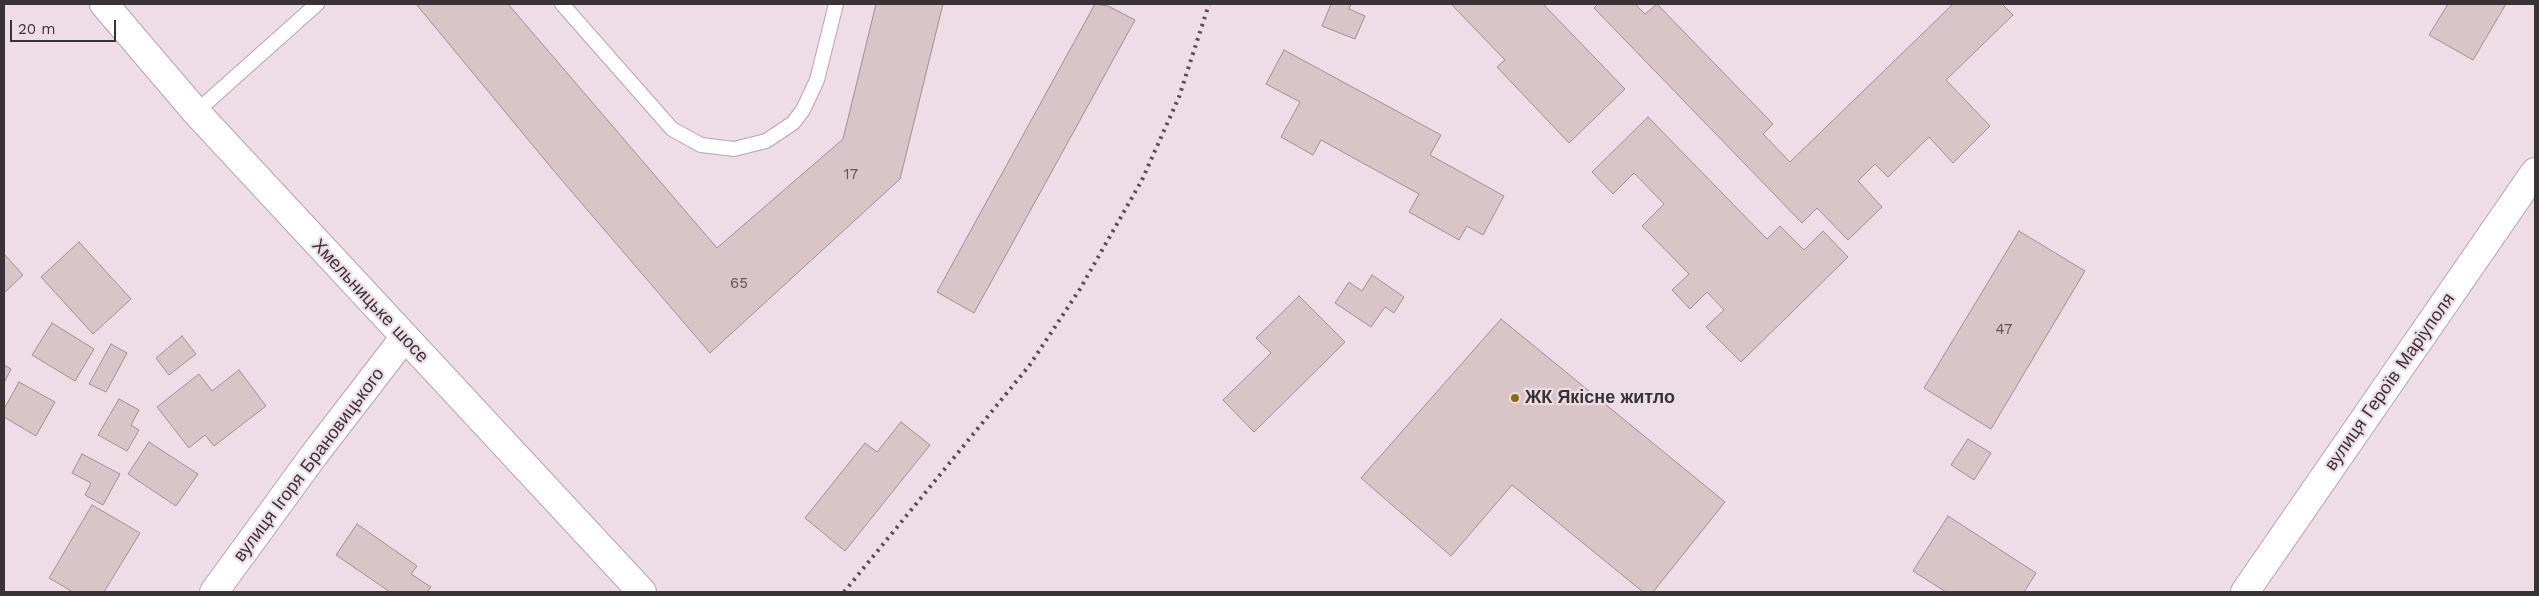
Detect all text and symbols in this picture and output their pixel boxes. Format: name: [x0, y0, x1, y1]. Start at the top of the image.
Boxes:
scale bar: [12, 10, 119, 42]
text: 20 m: [18, 20, 56, 38]
house number: 17: [844, 166, 858, 184]
street label: Хмельницьке шосе: [307, 235, 433, 367]
house number: 65: [730, 275, 748, 293]
street label: вулиця Героїв Маріуполя: [2320, 289, 2460, 475]
house number: 47: [1996, 321, 2012, 339]
street label: вулиця Ігоря Брановицького: [229, 364, 389, 566]
place label: ЖК Якісне житло: [1525, 387, 1675, 409]
marker: ЖК Якісне житло: [1509, 392, 1521, 404]

